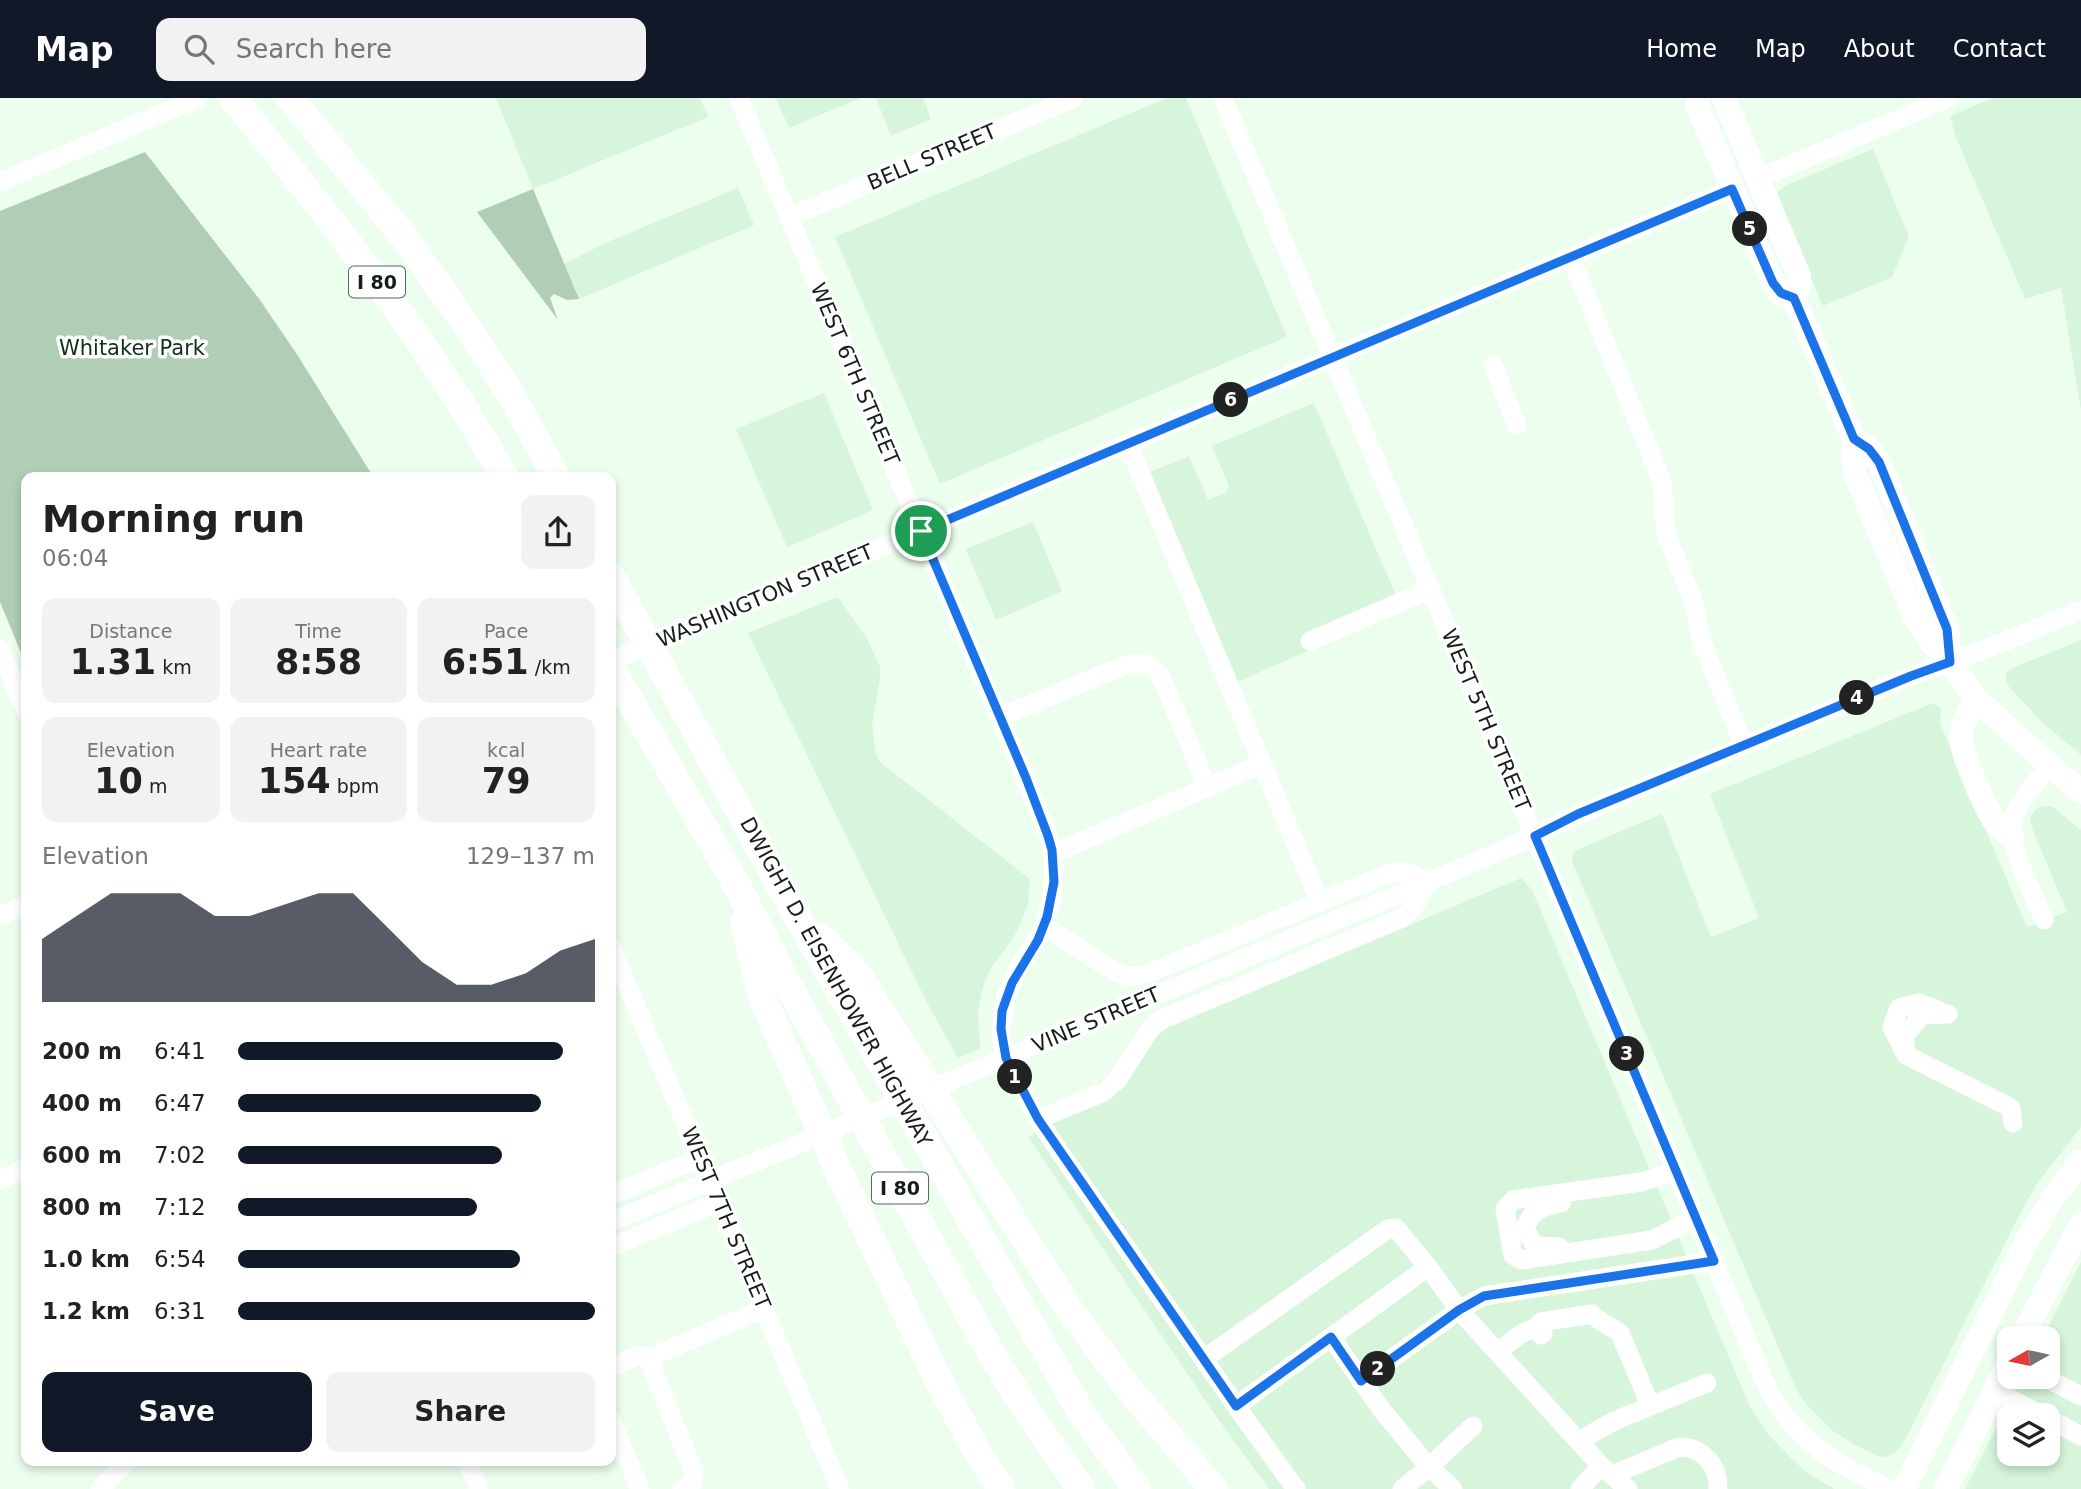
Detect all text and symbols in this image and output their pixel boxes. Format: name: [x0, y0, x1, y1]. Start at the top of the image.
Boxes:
search box: [156, 18, 646, 81]
text: Map: [35, 30, 114, 69]
icon: search: [180, 30, 218, 68]
text: Search here: [236, 34, 392, 64]
text: Home: [1646, 35, 1717, 63]
text: Map: [1755, 35, 1806, 63]
text: About: [1844, 35, 1915, 63]
text: Contact: [1953, 35, 2046, 63]
street label: BELL STREET: [864, 119, 1000, 195]
pin: 5: [1732, 212, 1768, 246]
text: 5: [1743, 217, 1756, 239]
road number: I 80: [349, 266, 405, 298]
street label: WEST 6TH STREET: [806, 279, 904, 469]
park label: Whitaker Park: [59, 336, 206, 360]
pin: 6: [1214, 382, 1248, 418]
text: 6: [1224, 388, 1237, 410]
button: share: [521, 495, 595, 569]
text: Morning run: [42, 497, 305, 541]
pin: [891, 501, 951, 561]
icon: arrive: [902, 512, 940, 550]
street label: WASHINGTON STREET: [653, 539, 877, 652]
text: 06:04: [42, 545, 108, 571]
text: Distance: [89, 620, 172, 642]
text: Time: [295, 620, 342, 642]
text: Pace: [484, 620, 528, 642]
street label: WEST 5TH STREET: [1437, 625, 1535, 815]
text: 1.31: [70, 642, 156, 682]
text: 8:58: [275, 642, 362, 682]
text: 6:51: [442, 642, 529, 682]
text: km: [156, 656, 192, 678]
text: /km: [529, 656, 571, 678]
pin: 4: [1840, 680, 1874, 716]
text: 4: [1850, 686, 1863, 708]
text: Elevation: [87, 739, 175, 761]
text: Heart rate: [270, 739, 367, 761]
text: kcal: [487, 739, 525, 761]
text: 10: [94, 761, 143, 801]
text: 154: [258, 761, 331, 801]
text: 79: [482, 761, 531, 801]
text: m: [143, 775, 167, 797]
text: bpm: [331, 775, 379, 797]
street label: DWIGHT D. EISENHOWER HIGHWAY: [735, 813, 937, 1151]
text: Elevation: [42, 843, 149, 869]
text: 129–137 m: [466, 843, 595, 869]
street label: VINE STREET: [1029, 982, 1164, 1058]
pin: 3: [1610, 1037, 1644, 1072]
text: 200 m: [42, 1038, 122, 1064]
text: 6:41: [154, 1038, 206, 1064]
text: 3: [1620, 1042, 1633, 1064]
pin: 1: [998, 1060, 1032, 1094]
text: 1: [1008, 1065, 1021, 1087]
text: 400 m: [42, 1090, 122, 1116]
text: 6:47: [154, 1090, 206, 1116]
street label: WEST 7TH STREET: [677, 1123, 775, 1313]
text: 600 m: [42, 1142, 122, 1168]
text: 7:02: [154, 1142, 206, 1168]
road number: I 80: [872, 1172, 928, 1204]
text: 800 m: [42, 1194, 122, 1220]
text: 7:12: [154, 1194, 206, 1220]
text: 1.0 km: [42, 1246, 130, 1272]
text: 6:54: [154, 1246, 206, 1272]
text: 1.2 km: [42, 1298, 130, 1324]
text: 6:31: [154, 1298, 206, 1324]
north arrow: [1997, 1326, 2060, 1390]
map controls: [1997, 1326, 2060, 1466]
pin: 2: [1360, 1352, 1396, 1386]
text: 2: [1371, 1357, 1384, 1379]
button: Save: [42, 1372, 312, 1452]
button: Share: [326, 1372, 595, 1452]
button: layers: [1997, 1403, 2060, 1466]

